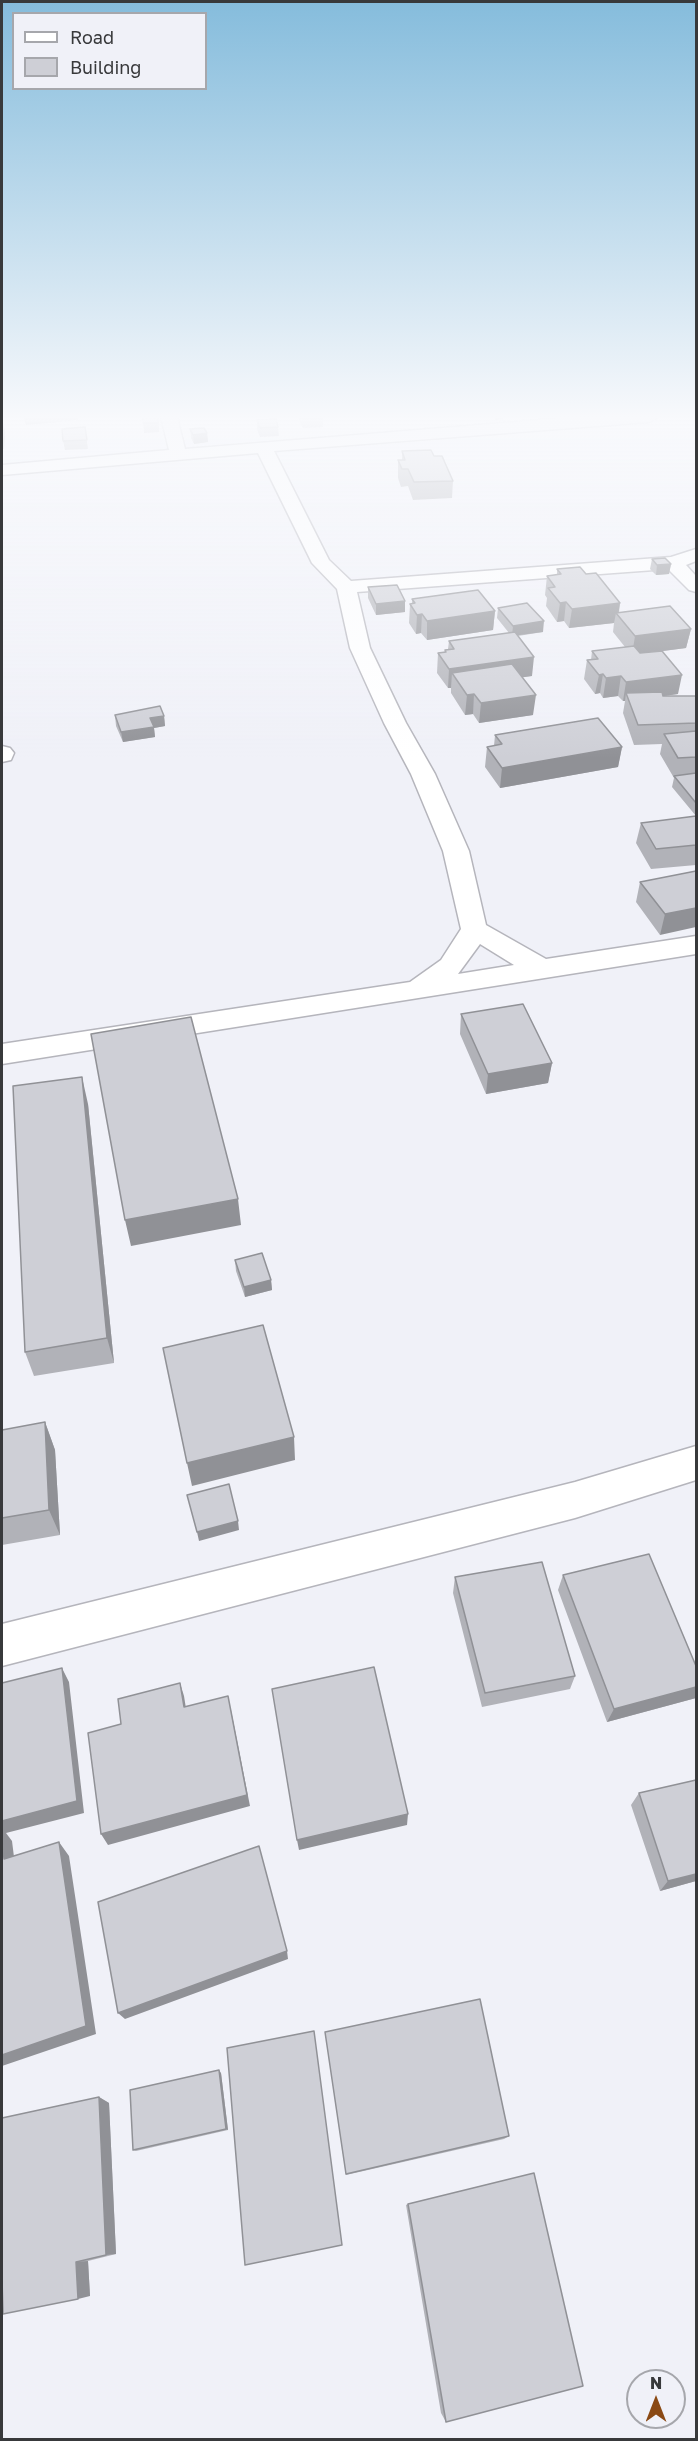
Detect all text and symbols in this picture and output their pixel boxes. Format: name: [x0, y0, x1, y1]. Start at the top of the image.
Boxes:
legend: [12, 12, 207, 90]
text: Road: [70, 26, 114, 48]
text: Building: [70, 56, 141, 78]
north arrow: [626, 2369, 686, 2429]
text: N: [650, 2373, 662, 2393]

